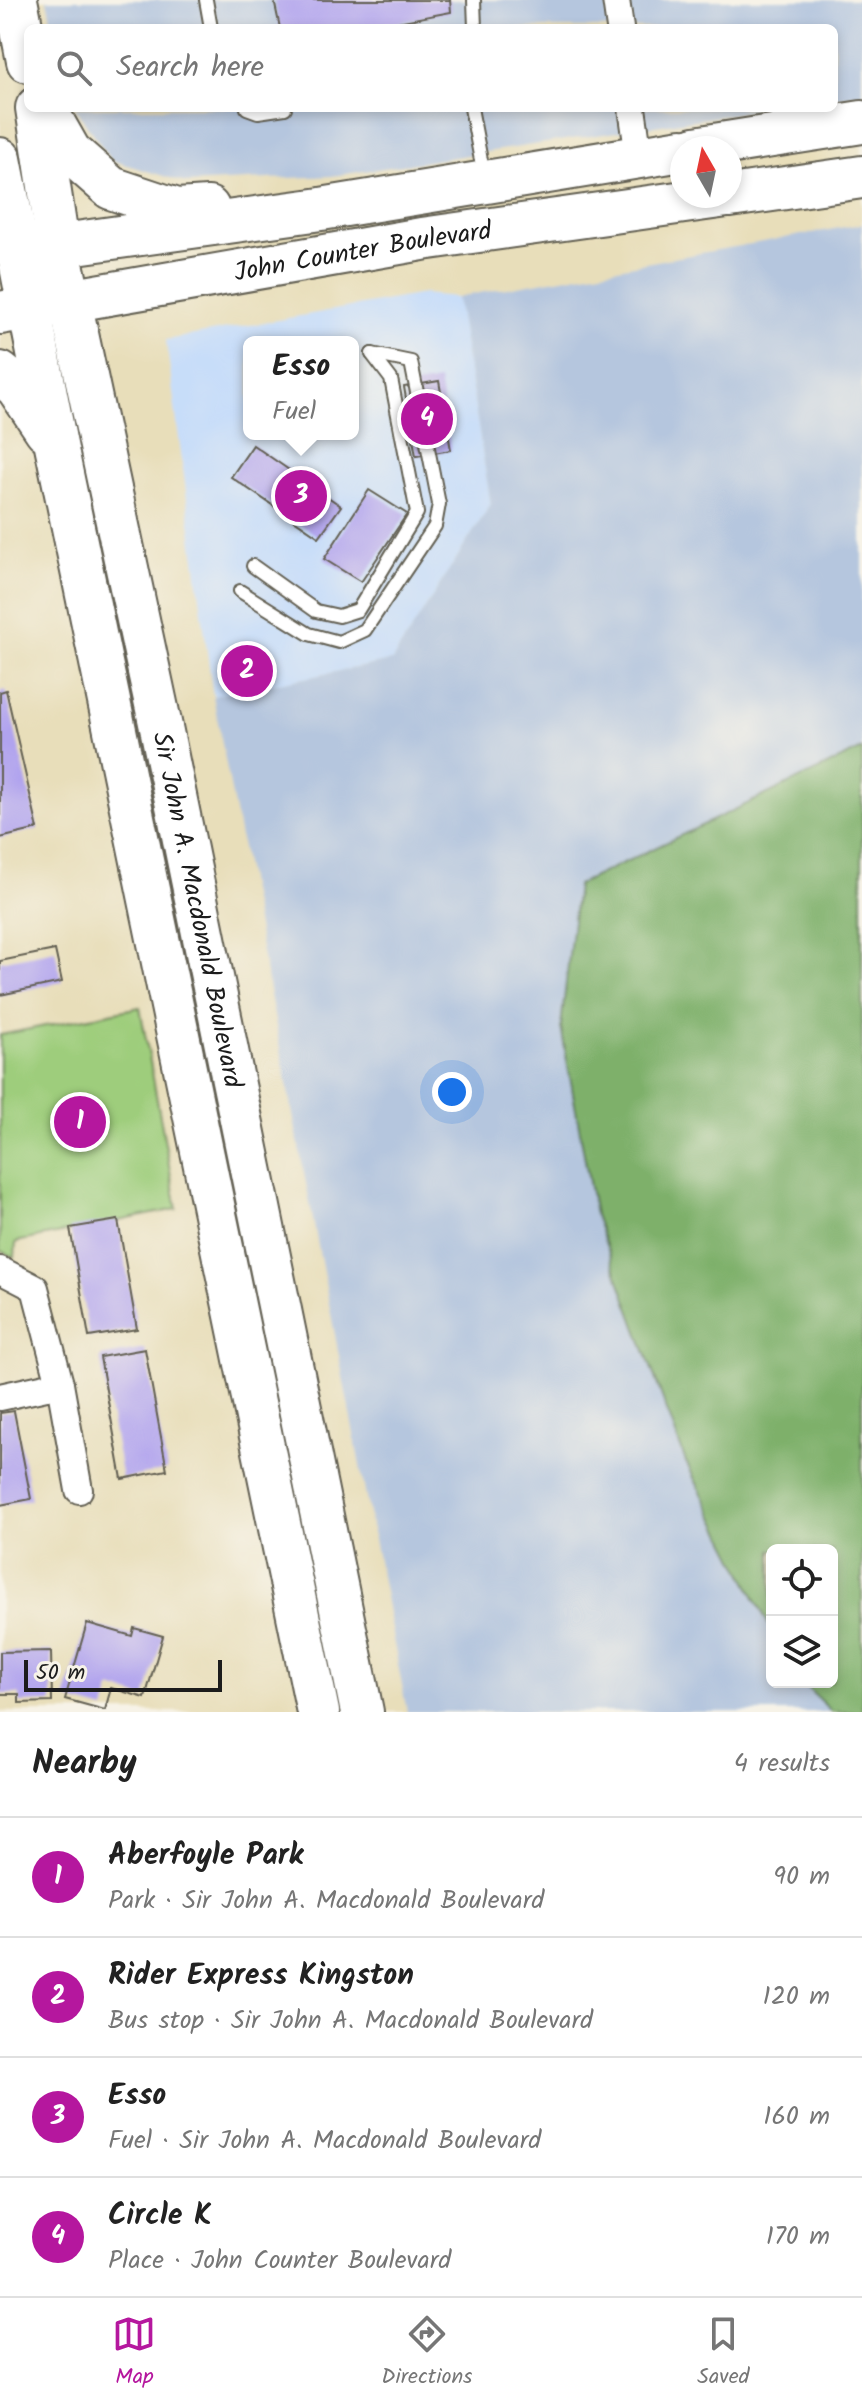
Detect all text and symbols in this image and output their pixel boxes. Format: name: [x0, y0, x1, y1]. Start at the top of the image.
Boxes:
search box: [24, 24, 838, 112]
text: Search here: [116, 44, 264, 92]
icon: search: [52, 46, 96, 90]
north arrow: [670, 136, 742, 208]
street label: John Counter Boulevard: [231, 210, 495, 295]
popup: [243, 336, 359, 440]
text: Esso: [272, 343, 330, 391]
pin: 4: [401, 389, 453, 449]
text: Fuel: [272, 391, 316, 433]
pin: 3: [275, 466, 327, 526]
pin: 2: [221, 641, 273, 701]
street label: Sir John A. Macdonald Boulevard: [140, 728, 253, 1093]
your location: [432, 1072, 472, 1112]
pin: 1: [54, 1092, 106, 1152]
map controls: [766, 1544, 838, 1688]
button: locate: [766, 1544, 838, 1616]
button: layers: [766, 1616, 838, 1688]
scale bar: [24, 1656, 222, 1692]
text: 50 m: [36, 1656, 85, 1691]
text: Nearby: [32, 1737, 137, 1791]
text: 4 results: [734, 1743, 830, 1785]
text: Aberfoyle Park: [108, 1832, 303, 1880]
text: 1: [54, 1856, 62, 1898]
text: 90 m: [773, 1856, 830, 1898]
text: Park · Sir John A. Macdonald Boulevard: [108, 1880, 544, 1922]
text: Rider Express Kingston: [108, 1952, 414, 2000]
text: 2: [50, 1976, 66, 2018]
text: 120 m: [763, 1976, 830, 2018]
text: Bus stop · Sir John A. Macdonald Boulevard: [108, 2000, 593, 2042]
text: Esso: [108, 2072, 166, 2120]
text: 3: [51, 2096, 65, 2138]
text: 160 m: [763, 2096, 830, 2138]
text: Fuel · Sir John A. Macdonald Boulevard: [108, 2120, 541, 2162]
text: Circle K: [108, 2192, 212, 2240]
text: 4: [51, 2216, 65, 2258]
text: 170 m: [766, 2216, 830, 2258]
text: Place · John Counter Boulevard: [108, 2240, 451, 2282]
tab: Map: [112, 2312, 156, 2395]
tab: Directions: [381, 2312, 473, 2395]
tab: Saved: [697, 2312, 750, 2395]

